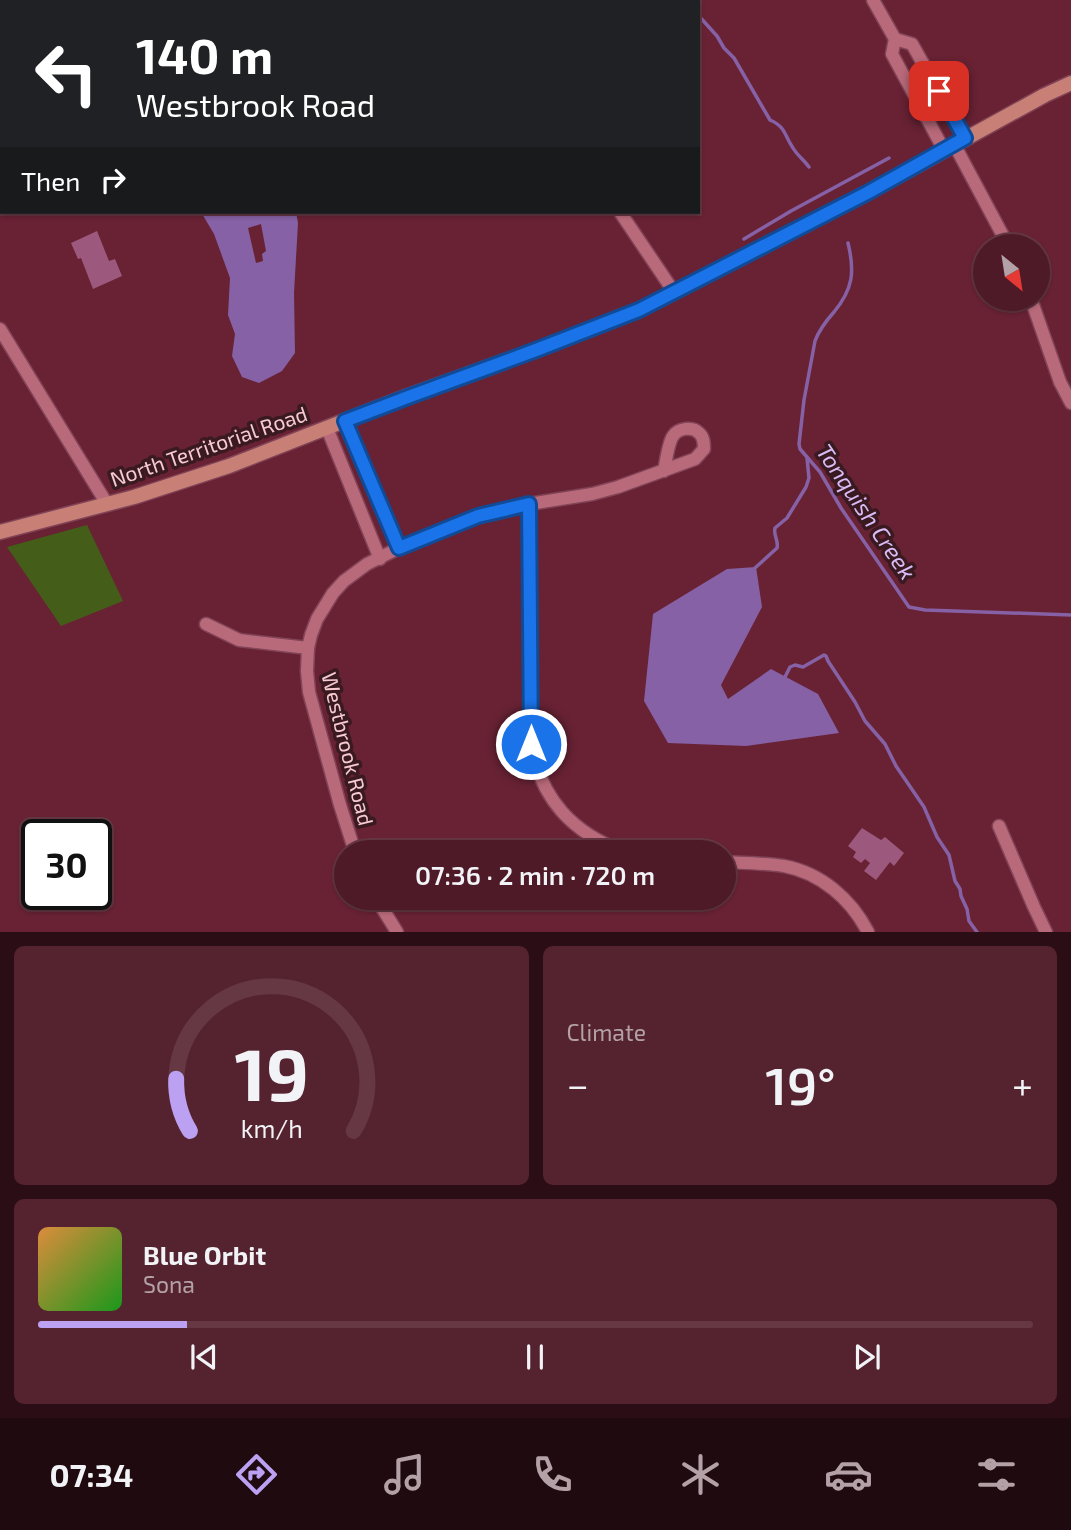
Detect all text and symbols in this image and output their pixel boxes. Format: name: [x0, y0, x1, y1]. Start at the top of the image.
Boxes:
text: 140 m: [136, 25, 273, 84]
icon: left: [21, 28, 112, 119]
pin: [909, 61, 969, 121]
icon: arrive: [920, 72, 958, 110]
text: Westbrook Road: [136, 85, 375, 123]
icon: right: [94, 161, 132, 199]
text: Then: [21, 165, 80, 196]
north arrow: [973, 234, 1050, 312]
map controls: [973, 234, 1050, 311]
street label: North Territorial Road: [107, 400, 310, 491]
water label: Tonquish Creek: [811, 438, 922, 585]
street label: Westbrook Road: [317, 669, 380, 828]
position arrow: [494, 707, 568, 781]
speed limit sign: 30: [21, 819, 112, 910]
text: 07:36 · 2 min · 720 m: [415, 859, 655, 890]
text: Climate: [567, 1018, 646, 1046]
text: 19: [234, 1029, 308, 1117]
text: 19°: [765, 1053, 836, 1115]
text: −: [567, 1061, 589, 1107]
text: +: [1012, 1061, 1033, 1107]
text: km/h: [240, 1113, 302, 1143]
text: Blue Orbit: [143, 1239, 266, 1270]
text: Sona: [143, 1270, 195, 1298]
icon: previous: [185, 1338, 223, 1376]
icon: pause: [516, 1338, 554, 1376]
icon: next: [848, 1338, 886, 1376]
icon: directions: [232, 1450, 281, 1499]
icon: music: [380, 1450, 429, 1499]
icon: phone: [528, 1450, 577, 1499]
icon: climate: [676, 1450, 725, 1499]
icon: car: [824, 1450, 873, 1499]
icon: filters: [972, 1450, 1021, 1499]
text: 07:34: [50, 1455, 133, 1493]

